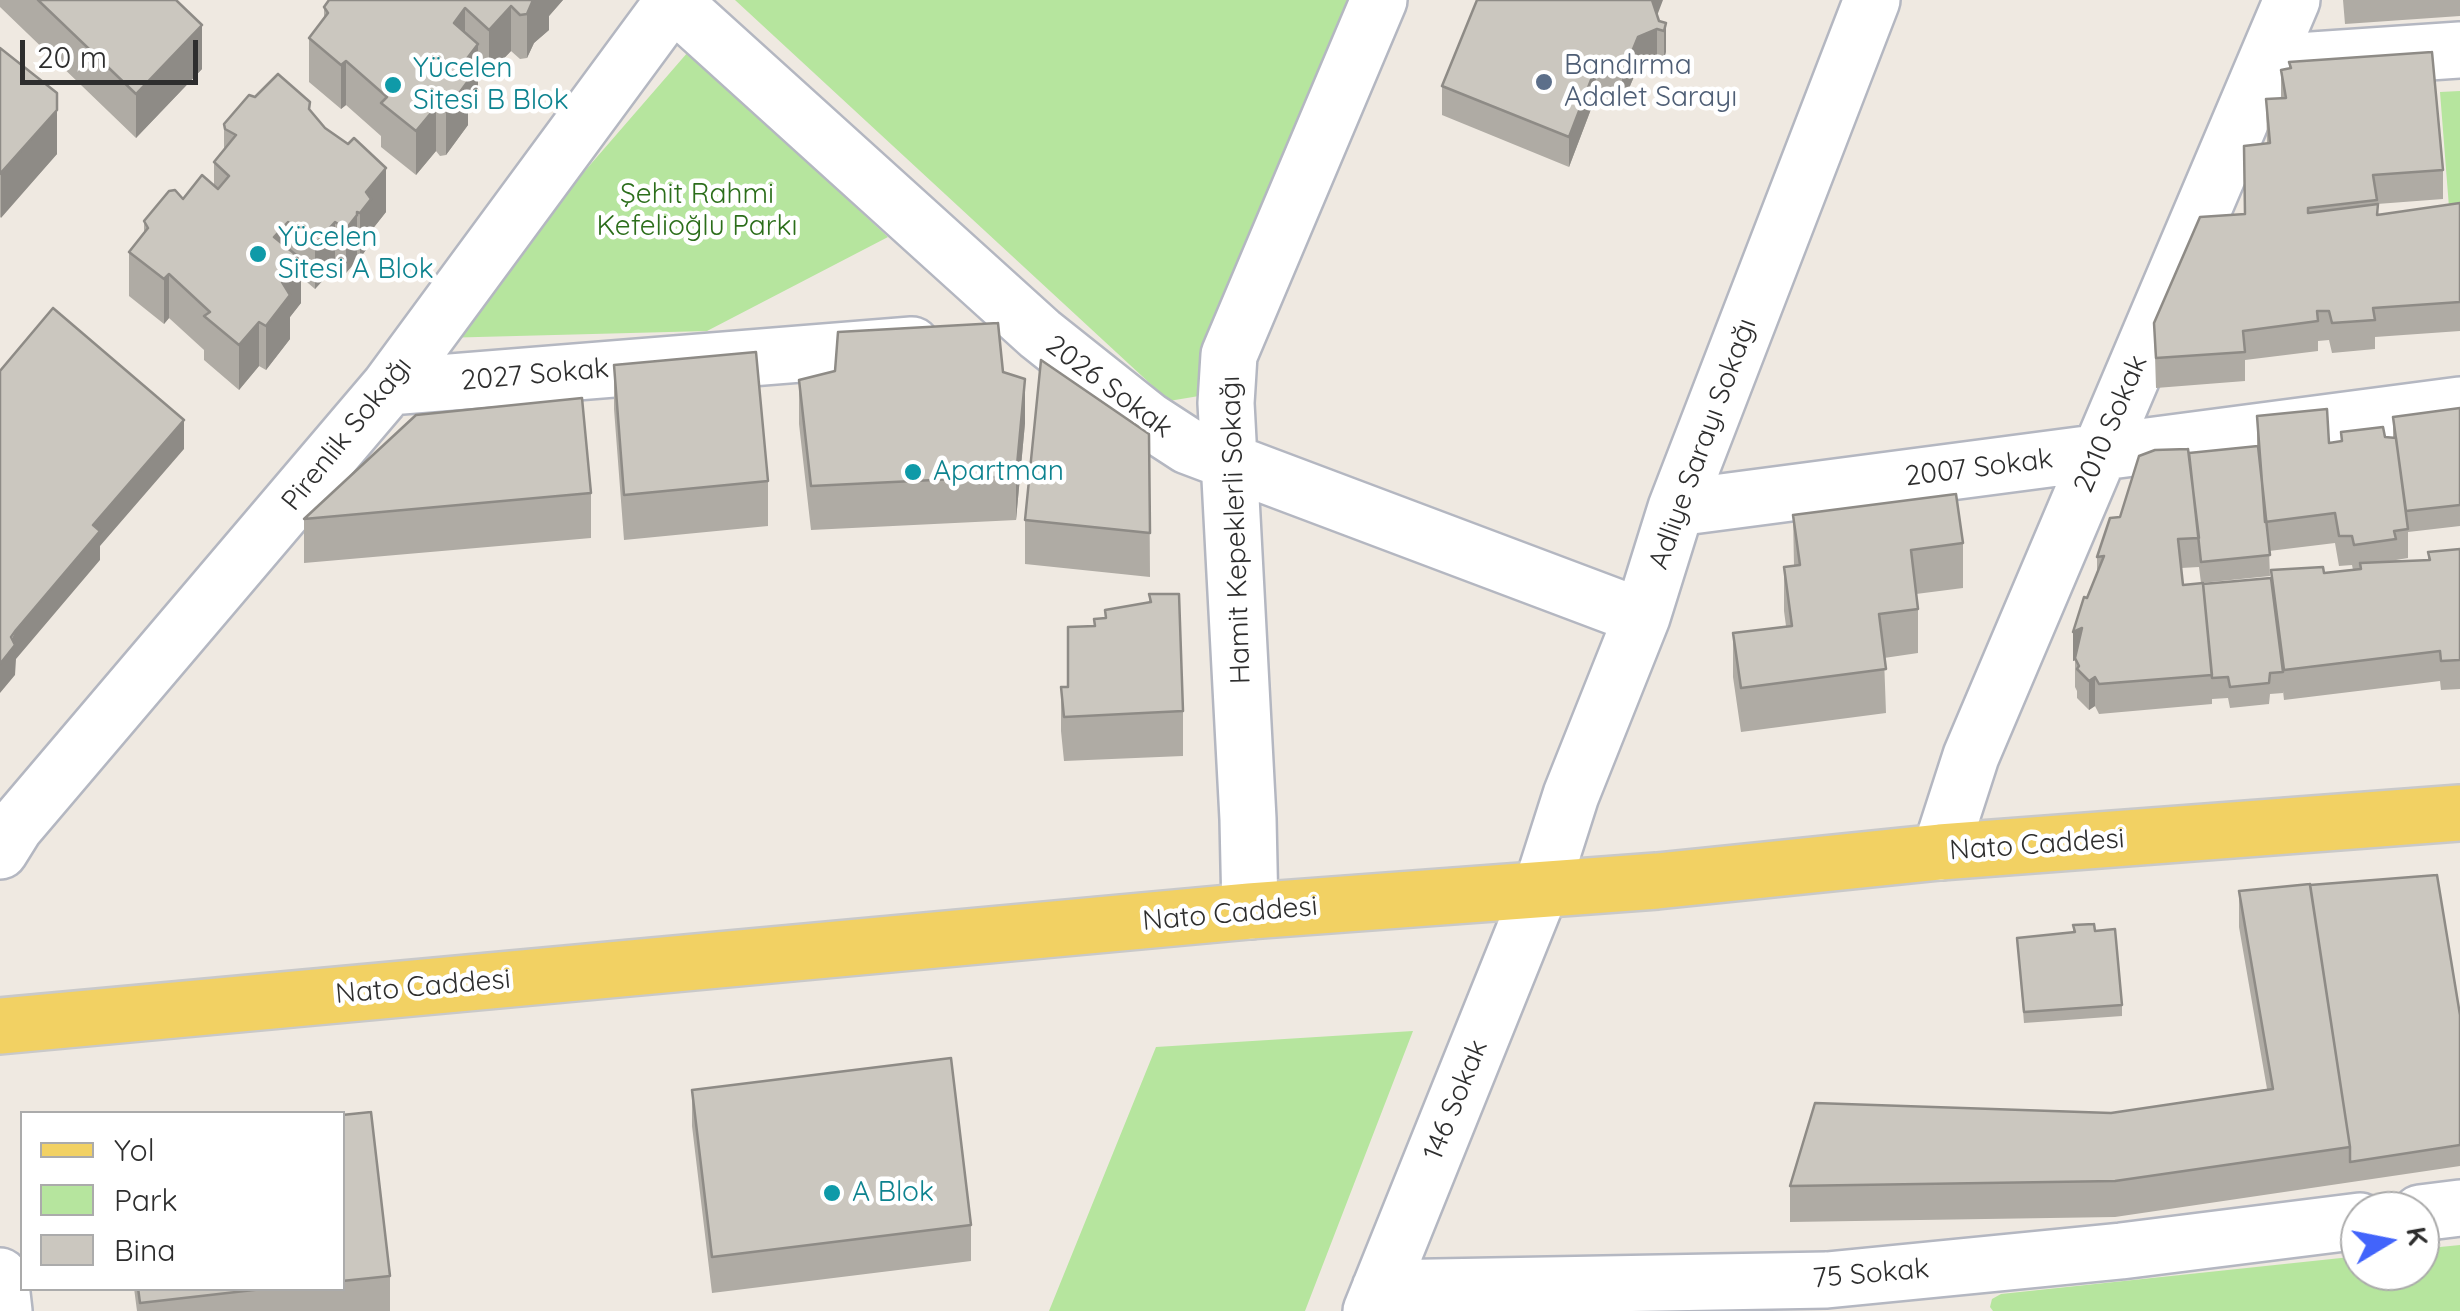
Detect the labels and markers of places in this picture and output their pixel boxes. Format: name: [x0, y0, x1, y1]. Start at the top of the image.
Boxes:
place label: Bandırma Adalet Sarayı: [1564, 49, 1737, 115]
place label: Yücelen Sitesi B Blok: [413, 52, 569, 118]
marker: Bandırma Adalet Sarayı: [1533, 71, 1555, 93]
marker: Yücelen Sitesi B Blok: [382, 74, 404, 96]
place label: Yücelen Sitesi A Blok: [278, 221, 434, 287]
marker: Yücelen Sitesi A Blok: [247, 243, 269, 265]
place label: Apartman: [933, 455, 1064, 489]
marker: Apartman: [902, 461, 924, 483]
place label: A Blok: [852, 1176, 934, 1210]
marker: A Blok: [821, 1182, 843, 1204]

